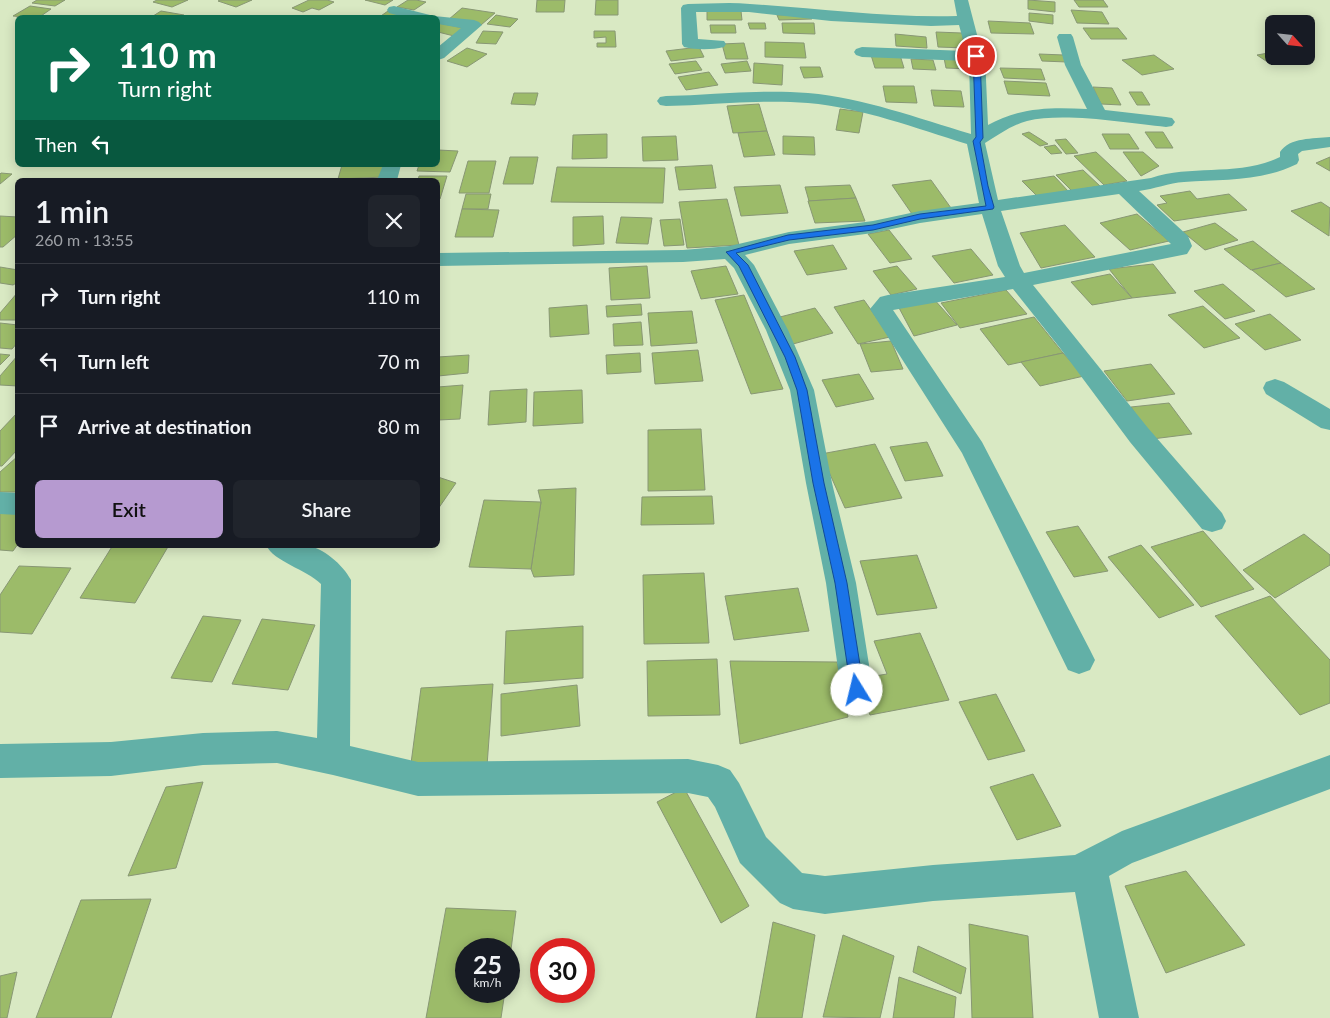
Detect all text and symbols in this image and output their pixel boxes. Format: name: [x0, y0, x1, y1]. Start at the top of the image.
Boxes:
north arrow: [1265, 15, 1315, 65]
map controls: [1265, 15, 1315, 65]
text: 110 m: [118, 33, 217, 75]
icon: right: [35, 35, 100, 100]
pin: [955, 35, 997, 77]
icon: arrive: [962, 42, 990, 70]
text: Turn right: [118, 75, 212, 102]
icon: left: [87, 130, 115, 158]
text: Then: [35, 133, 77, 156]
text: 1 min: [35, 193, 109, 229]
button: close: [368, 195, 420, 247]
text: 260 m · 13:55: [35, 230, 134, 249]
icon: right: [35, 282, 63, 310]
text: Turn right: [78, 285, 160, 308]
text: 110 m: [366, 285, 420, 308]
icon: left: [35, 347, 63, 375]
text: Turn left: [78, 350, 149, 373]
text: 70 m: [377, 350, 420, 373]
icon: arrive: [35, 412, 63, 440]
text: Arrive at destination: [78, 415, 251, 438]
text: 80 m: [377, 415, 420, 438]
button: Exit: [35, 480, 223, 538]
button: Share: [233, 480, 420, 538]
position arrow: [830, 663, 882, 715]
speed limit sign: 30: [530, 938, 595, 1003]
text: 25: [473, 949, 502, 979]
text: km/h: [473, 975, 502, 990]

